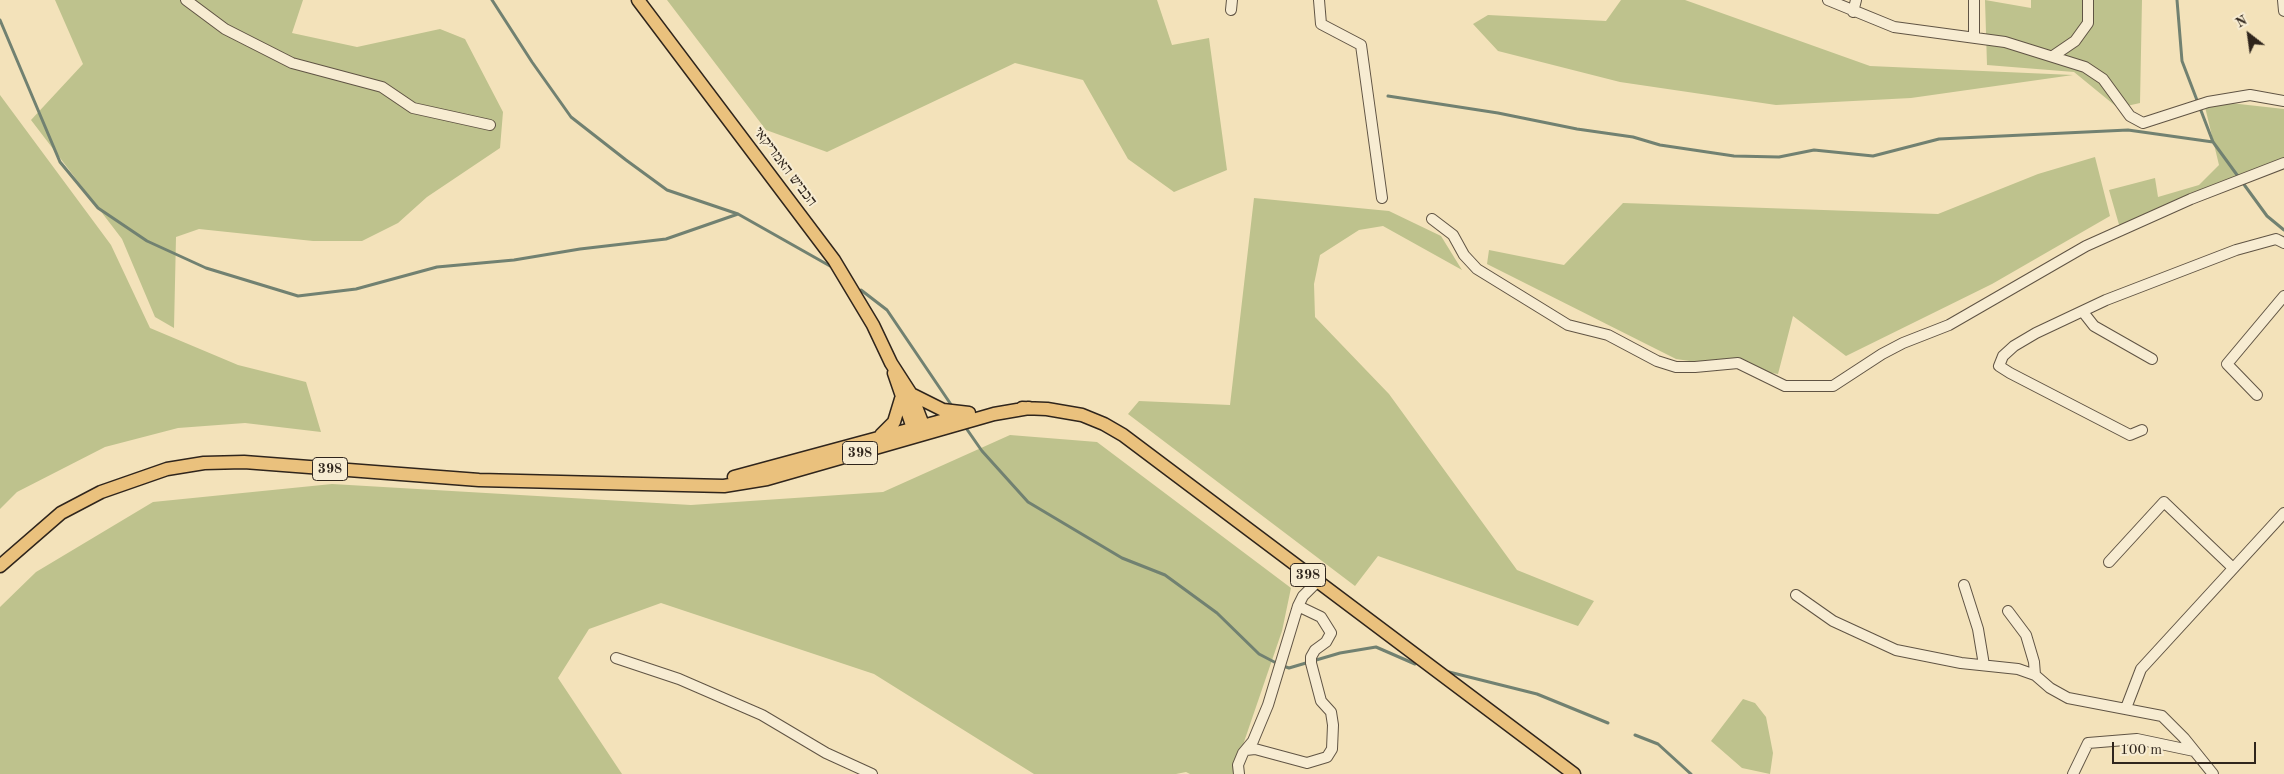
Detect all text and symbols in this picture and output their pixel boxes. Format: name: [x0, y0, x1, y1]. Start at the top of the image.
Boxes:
north arrow: [2224, 10, 2274, 60]
text: N: [2233, 13, 2250, 31]
street label: הכביש האמריקאי: [749, 124, 821, 210]
road number: 398: [842, 442, 878, 464]
road number: 398: [312, 458, 348, 480]
road number: 398: [1290, 564, 1326, 586]
scale bar: [2114, 732, 2258, 764]
text: 100 m: [2120, 743, 2162, 758]

